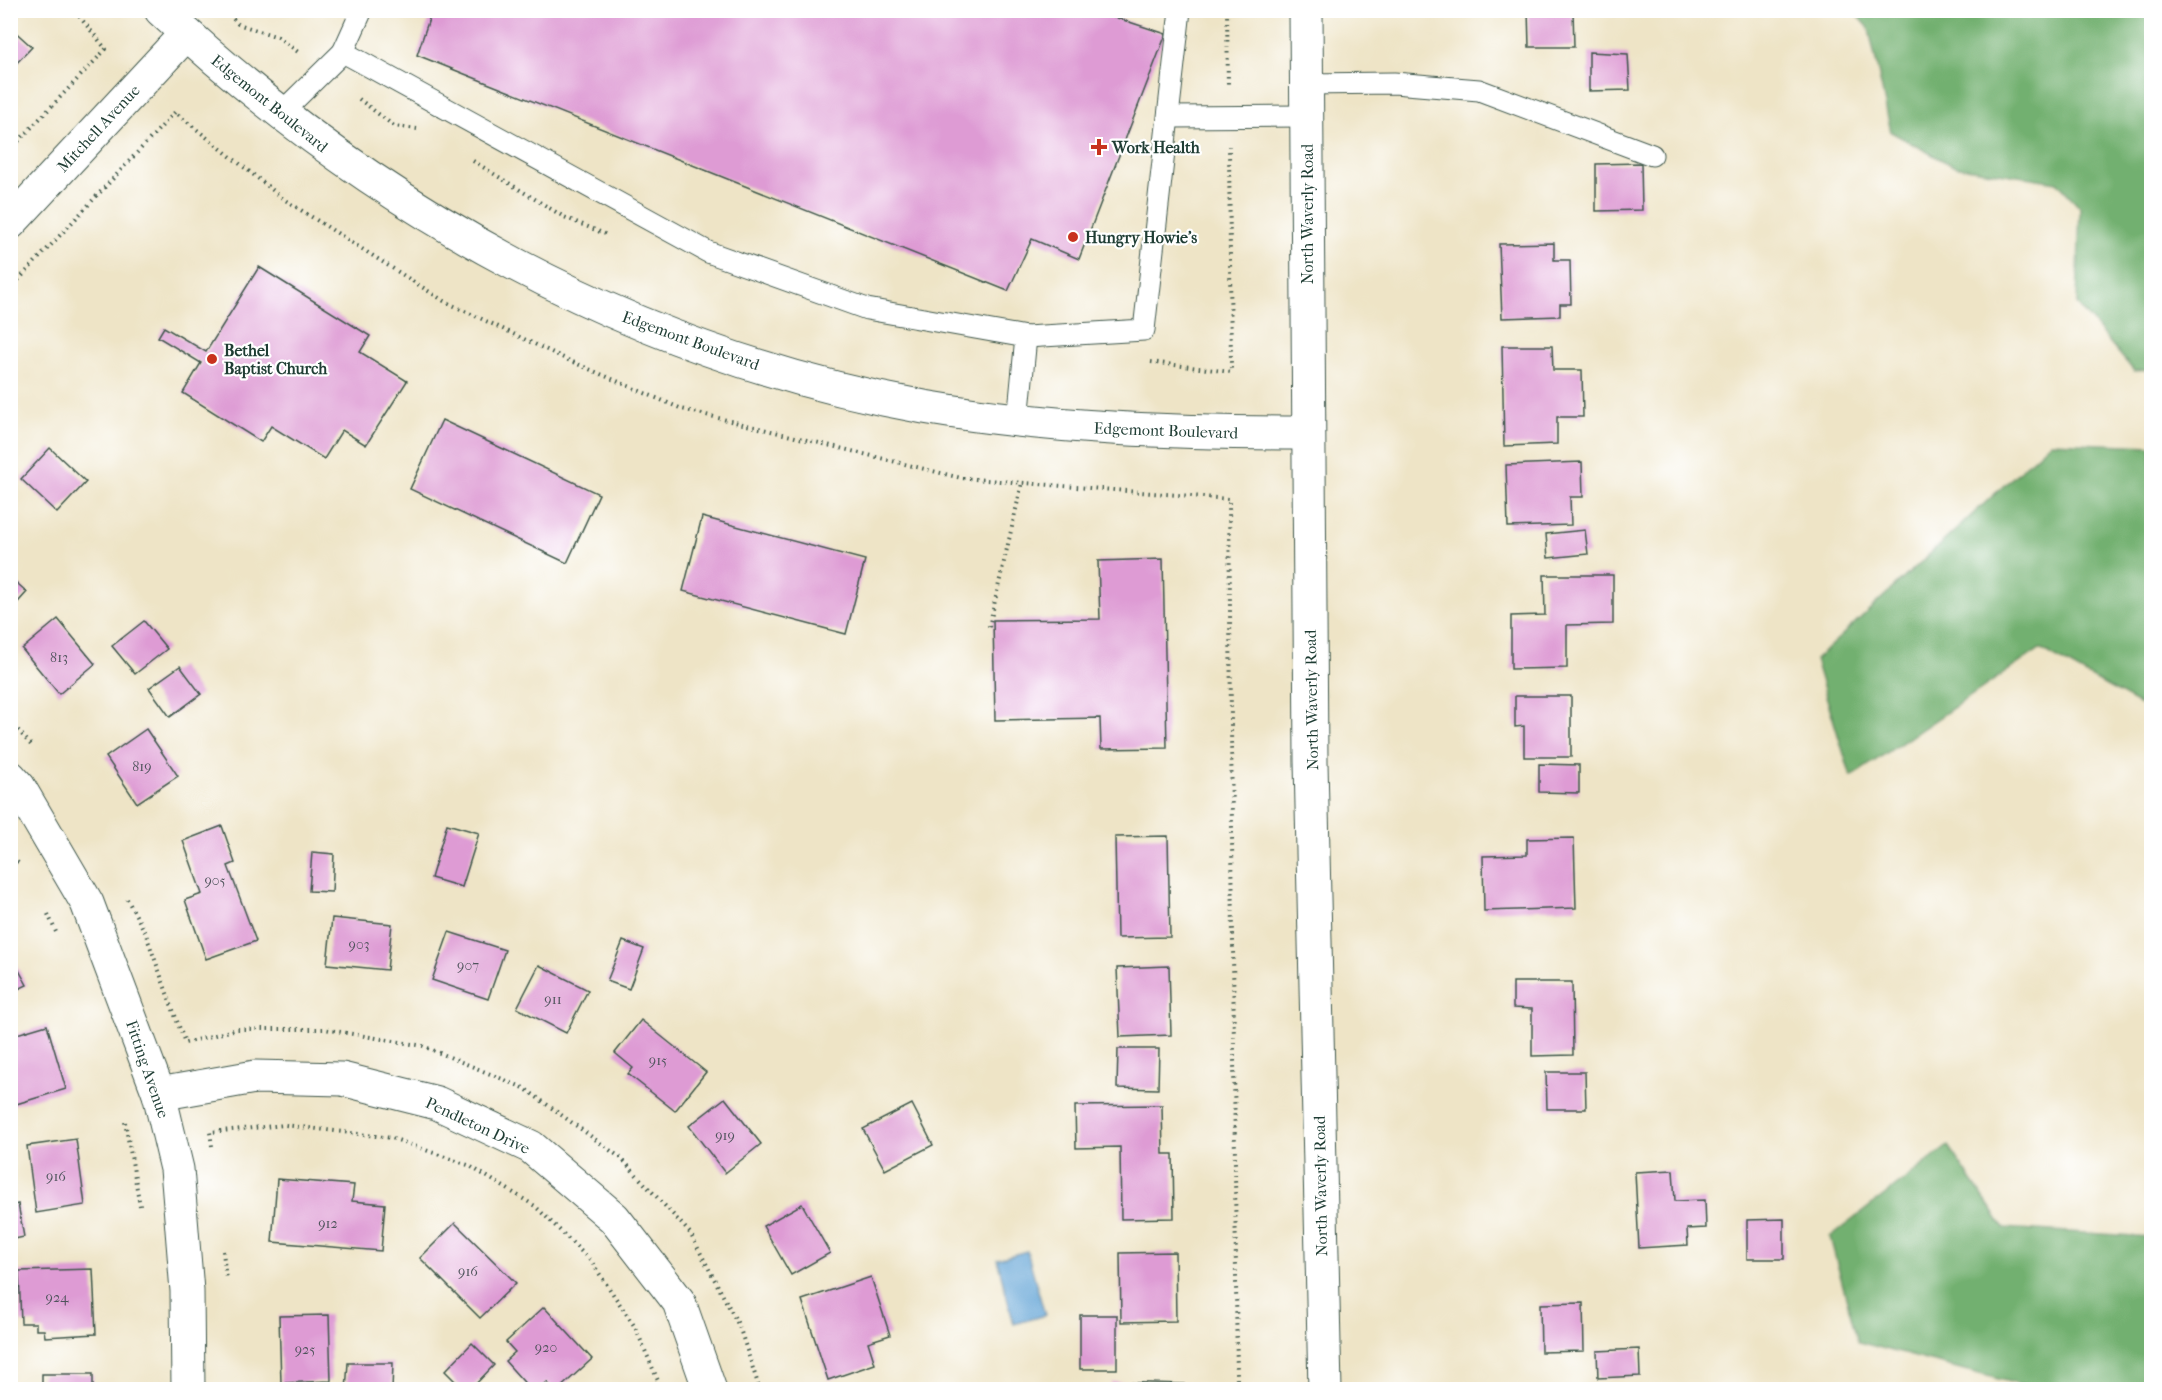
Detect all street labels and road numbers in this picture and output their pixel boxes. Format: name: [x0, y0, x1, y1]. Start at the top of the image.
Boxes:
street label: Edgemont Boulevard: [208, 51, 332, 156]
street label: Mitchell Avenue: [53, 81, 144, 176]
street label: North Waverly Road: [1298, 143, 1317, 284]
street label: Edgemont Boulevard: [620, 307, 762, 374]
street label: Edgemont Boulevard: [1093, 418, 1239, 443]
street label: North Waverly Road: [1301, 629, 1322, 770]
street label: Fitting Avenue: [122, 1018, 173, 1121]
street label: Pendleton Drive: [423, 1093, 533, 1158]
street label: North Waverly Road: [1310, 1115, 1331, 1256]

